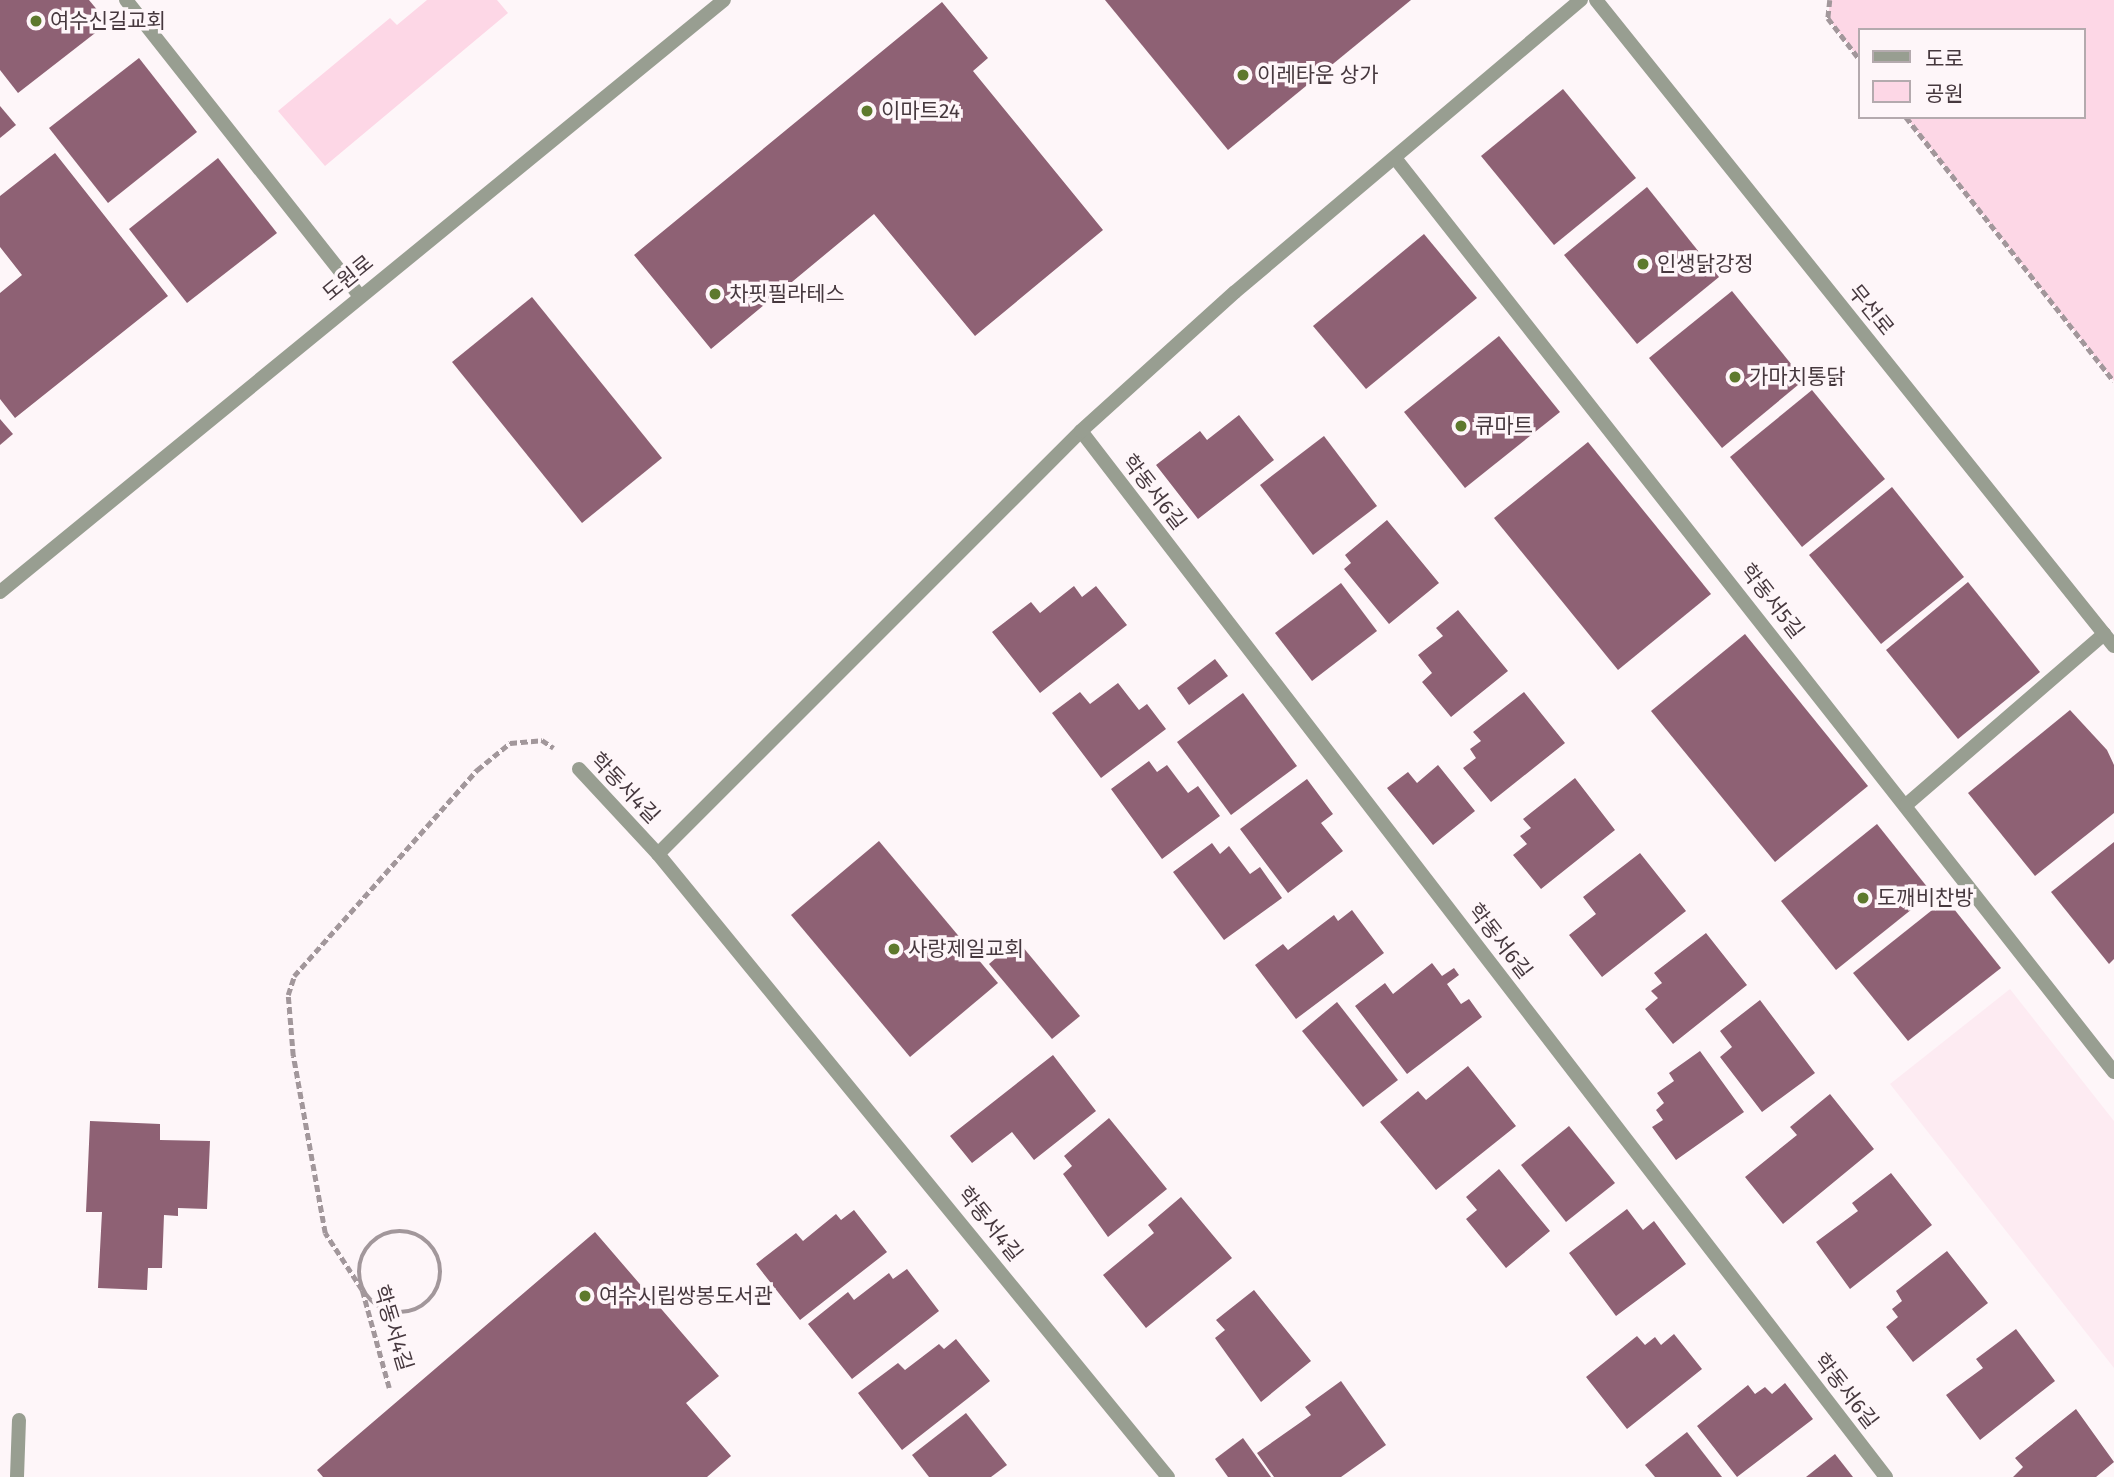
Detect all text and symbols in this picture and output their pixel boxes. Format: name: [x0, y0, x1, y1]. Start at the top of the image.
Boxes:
place label: 여수신길교회: [50, 8, 166, 34]
marker: 여수신길교회: [28, 13, 44, 29]
legend: [1858, 28, 2086, 119]
text: 도로: [1925, 46, 1964, 72]
place label: 이레타운 상가: [1257, 62, 1378, 88]
marker: 이레타운 상가: [1235, 67, 1251, 83]
text: 공원: [1925, 81, 1964, 107]
place label: 이마트24: [881, 98, 960, 124]
marker: 이마트24: [859, 103, 875, 119]
street label: 도원로: [318, 250, 378, 306]
place label: 인생닭강정: [1657, 251, 1754, 277]
marker: 인생닭강정: [1635, 256, 1651, 272]
street label: 무선로: [1843, 280, 1899, 340]
place label: 차핏필라테스: [729, 281, 845, 307]
marker: 차핏필라테스: [707, 286, 723, 302]
place label: 가마치통닭: [1749, 364, 1846, 390]
marker: 가마치통닭: [1727, 369, 1743, 385]
place label: 큐마트: [1475, 413, 1533, 439]
marker: 큐마트: [1453, 418, 1469, 434]
street label: 학동서6길: [1117, 449, 1191, 535]
street label: 학동서5길: [1735, 559, 1809, 643]
street label: 학동서4길: [585, 747, 665, 829]
place label: 도깨비찬방: [1877, 885, 1974, 911]
marker: 도깨비찬방: [1855, 890, 1871, 906]
street label: 학동서6길: [1463, 898, 1537, 984]
place label: 사랑제일교회: [908, 936, 1024, 962]
marker: 사랑제일교회: [886, 941, 902, 957]
street label: 학동서4길: [952, 1182, 1028, 1266]
street label: 학동서4길: [368, 1282, 418, 1374]
place label: 여수시립쌍봉도서관: [599, 1283, 773, 1309]
marker: 여수시립쌍봉도서관: [577, 1288, 593, 1304]
street label: 학동서6길: [1809, 1348, 1883, 1434]

